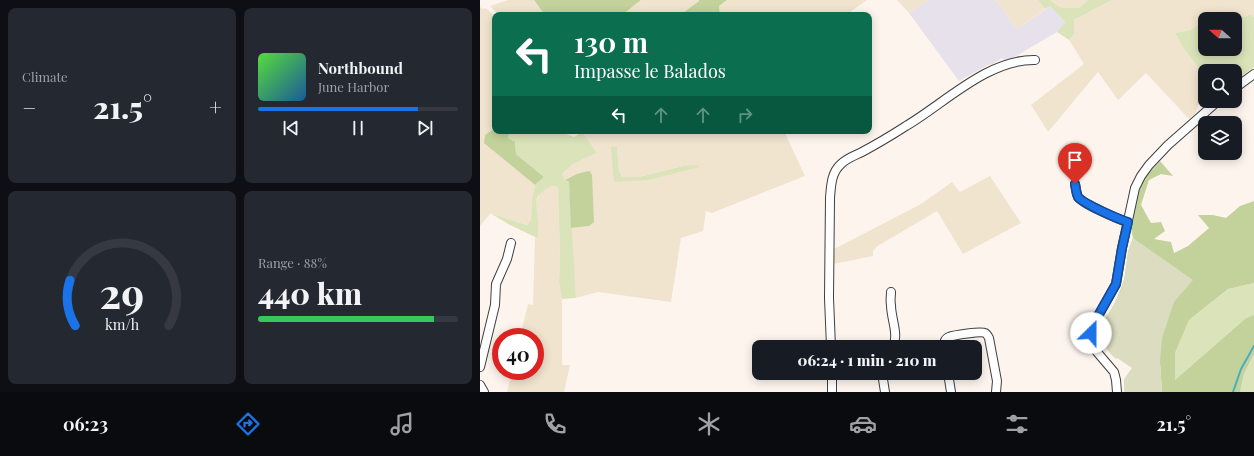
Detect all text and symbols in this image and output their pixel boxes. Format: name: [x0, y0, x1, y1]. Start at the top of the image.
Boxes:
north arrow: [1198, 12, 1242, 56]
map controls: [1198, 12, 1242, 160]
text: 130 m: [574, 23, 648, 60]
icon: left: [508, 28, 560, 80]
text: Northbound: [318, 58, 403, 78]
text: Impasse le Balados: [574, 59, 726, 83]
button: search: [1198, 64, 1242, 108]
text: Climate: [22, 68, 68, 85]
text: June Harbor: [318, 78, 389, 95]
text: 21.5°: [93, 87, 152, 127]
text: −: [22, 92, 36, 122]
text: +: [209, 92, 222, 122]
icon: left: [608, 104, 630, 126]
icon: ahead: [650, 104, 672, 126]
icon: ahead: [692, 104, 714, 126]
icon: right: [734, 104, 756, 126]
button: layers: [1198, 116, 1242, 160]
icon: previous: [280, 117, 302, 139]
icon: pause: [347, 117, 369, 139]
icon: next: [414, 117, 436, 139]
pin: [1058, 143, 1092, 184]
icon: arrive: [1064, 149, 1086, 171]
text: Range · 88%: [258, 254, 327, 271]
text: 29: [100, 263, 144, 318]
text: 440 km: [258, 273, 362, 313]
position arrow: [1070, 312, 1112, 354]
text: km/h: [105, 314, 140, 333]
speed limit sign: 40: [492, 328, 544, 380]
text: 06:24 · 1 min · 210 m: [798, 350, 936, 370]
icon: directions: [234, 410, 262, 438]
icon: music: [388, 410, 416, 438]
icon: phone: [541, 410, 569, 438]
icon: climate: [695, 410, 723, 438]
icon: car: [849, 410, 877, 438]
icon: filters: [1003, 410, 1031, 438]
text: 06:23: [63, 412, 108, 436]
text: 21.5°: [1156, 412, 1191, 436]

